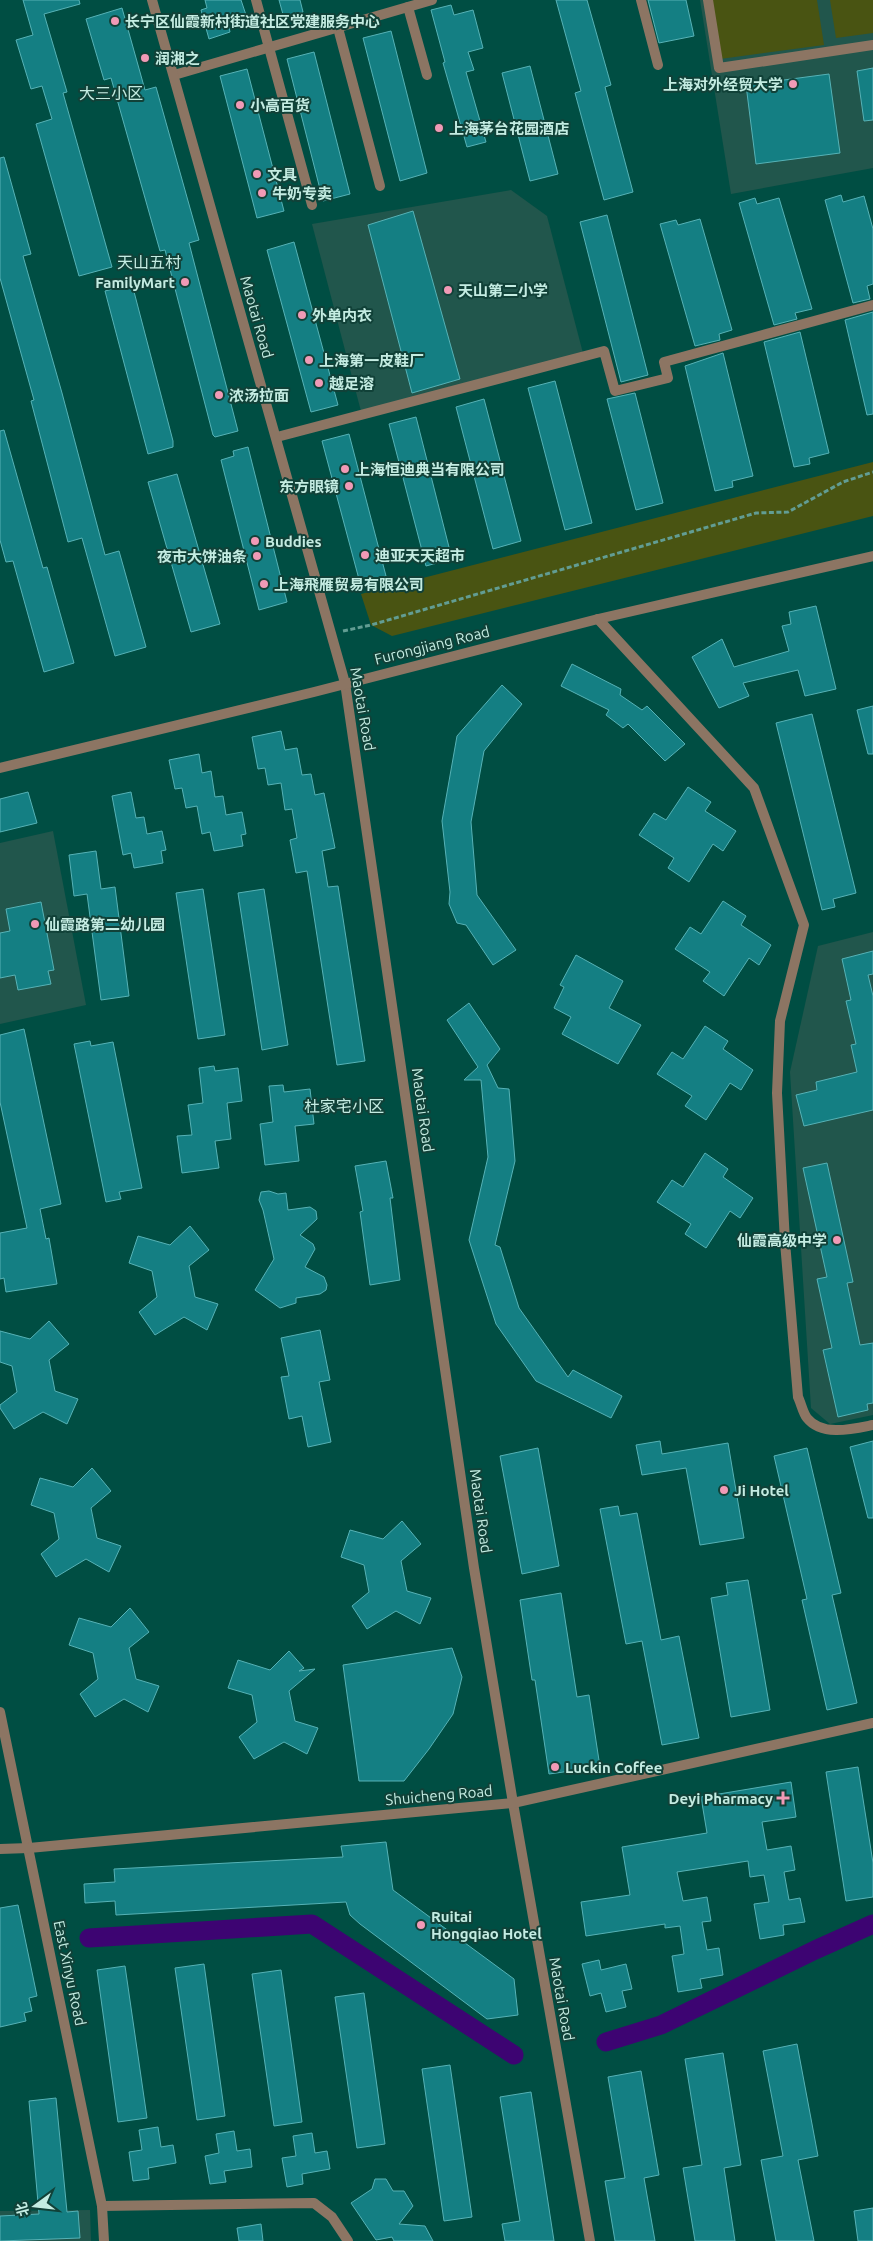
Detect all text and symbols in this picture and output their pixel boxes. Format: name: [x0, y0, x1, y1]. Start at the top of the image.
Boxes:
place label: 长宁区仙霞新村街道社区党建服务中心: [125, 13, 380, 30]
marker: 长宁区仙霞新村街道社区党建服务中心: [109, 15, 121, 27]
place label: 润湘之: [155, 50, 200, 67]
marker: 润湘之: [139, 52, 151, 64]
place label: 上海对外经贸大学: [663, 76, 783, 93]
marker: 上海对外经贸大学: [787, 78, 799, 90]
district label: 大三小区: [79, 84, 143, 102]
place label: 小高百货: [250, 97, 310, 114]
marker: 小高百货: [234, 99, 246, 111]
place label: 上海茅台花园酒店: [449, 120, 569, 137]
marker: 上海茅台花园酒店: [433, 122, 445, 134]
place label: 文具: [267, 166, 297, 183]
marker: 文具: [251, 168, 263, 180]
place label: 牛奶专卖: [272, 185, 332, 202]
marker: 牛奶专卖: [256, 187, 268, 199]
district label: 天山五村: [117, 253, 181, 271]
place label: FamilyMart: [95, 274, 176, 291]
street label: Maotai Road: [237, 274, 277, 360]
marker: FamilyMart: [179, 276, 191, 288]
place label: 天山第二小学: [458, 282, 548, 299]
marker: 天山第二小学: [442, 284, 454, 296]
place label: 外单内衣: [312, 307, 372, 324]
marker: 外单内衣: [296, 309, 308, 321]
place label: 上海第一皮鞋厂: [319, 352, 424, 369]
marker: 上海第一皮鞋厂: [303, 354, 315, 366]
place label: 越足溶: [329, 375, 374, 392]
marker: 越足溶: [313, 377, 325, 389]
place label: 浓汤拉面: [229, 387, 289, 404]
marker: 浓汤拉面: [213, 389, 225, 401]
place label: 上海恒迪典当有限公司: [355, 461, 505, 478]
marker: 上海恒迪典当有限公司: [339, 463, 351, 475]
place label: 东方眼镜: [279, 478, 339, 495]
marker: 东方眼镜: [343, 480, 355, 492]
place label: Buddies: [265, 533, 322, 550]
marker: Buddies: [249, 535, 261, 547]
place label: 迪亚天天超市: [375, 547, 465, 564]
place label: 夜市大饼油条: [157, 548, 247, 565]
marker: 迪亚天天超市: [359, 549, 371, 561]
marker: 夜市大饼油条: [251, 550, 263, 562]
place label: 上海飛雁贸易有限公司: [274, 576, 424, 593]
marker: 上海飛雁贸易有限公司: [258, 578, 270, 590]
street label: Furongjiang Road: [373, 622, 491, 668]
street label: Maotai Road: [347, 666, 379, 752]
place label: 仙霞路第二幼儿园: [45, 916, 165, 933]
marker: 仙霞路第二幼儿园: [29, 918, 41, 930]
street label: Maotai Road: [409, 1067, 437, 1153]
district label: 杜家宅小区: [304, 1097, 384, 1115]
place label: 仙霞高级中学: [737, 1232, 827, 1249]
marker: 仙霞高级中学: [831, 1234, 843, 1246]
street label: Maotai Road: [467, 1468, 495, 1554]
place label: Ji Hotel: [734, 1482, 789, 1499]
marker: Ji Hotel: [718, 1484, 730, 1496]
place label: Luckin Coffee: [565, 1759, 662, 1776]
marker: Luckin Coffee: [549, 1761, 561, 1773]
street label: Shuicheng Road: [385, 1782, 493, 1808]
place label: Deyi Pharmacy: [669, 1790, 773, 1807]
marker: Deyi Pharmacy: [777, 1792, 789, 1804]
place label: Ruitai Hongqiao Hotel: [431, 1908, 542, 1942]
street label: East Xinyu Road: [51, 1919, 89, 2027]
marker: Ruitai Hongqiao Hotel: [415, 1919, 427, 1931]
street label: Maotai Road: [546, 1956, 578, 2042]
north arrow: [10, 2181, 60, 2231]
text: 北: [13, 2201, 32, 2218]

